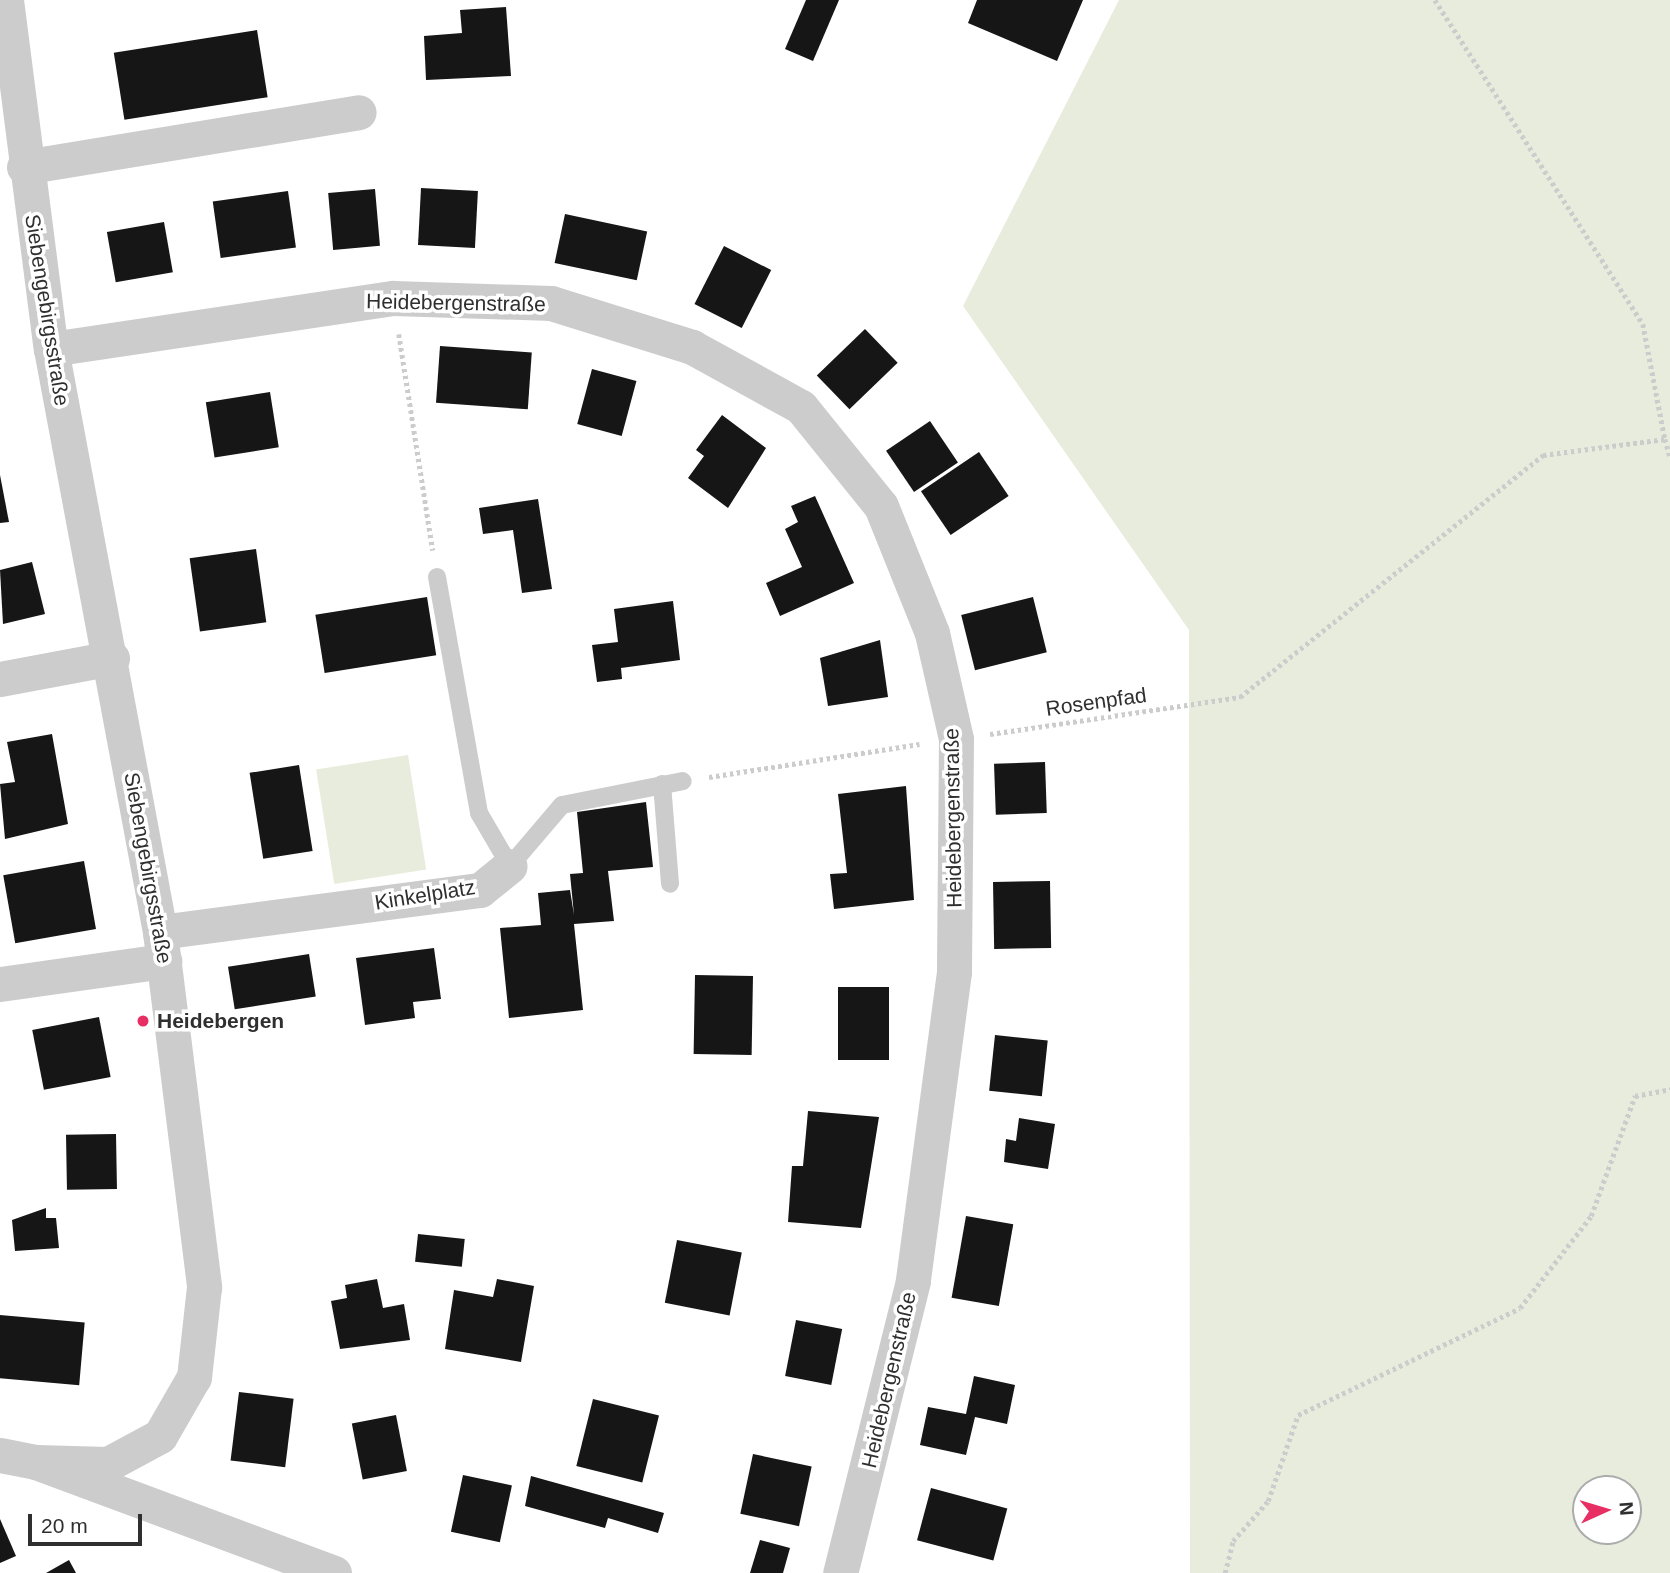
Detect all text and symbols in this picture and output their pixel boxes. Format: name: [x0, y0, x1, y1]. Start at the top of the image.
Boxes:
street label: Siebengebirgsstraße: [19, 212, 75, 408]
street label: Heidebergenstraße: [366, 289, 546, 317]
street label: Rosenpfad: [1044, 682, 1148, 722]
street label: Heidebergenstraße: [939, 728, 967, 908]
street label: Siebengebirgsstraße: [119, 770, 177, 966]
street label: Kinkelplatz: [373, 875, 477, 915]
place label: Heidebergen: [157, 1008, 284, 1034]
marker: Heidebergen: [135, 1013, 151, 1029]
street label: Heidebergenstraße: [857, 1290, 921, 1470]
north arrow: [1572, 1475, 1642, 1545]
scale bar: [32, 1500, 145, 1544]
text: N: [1615, 1501, 1637, 1516]
text: 20 m: [41, 1514, 88, 1537]

